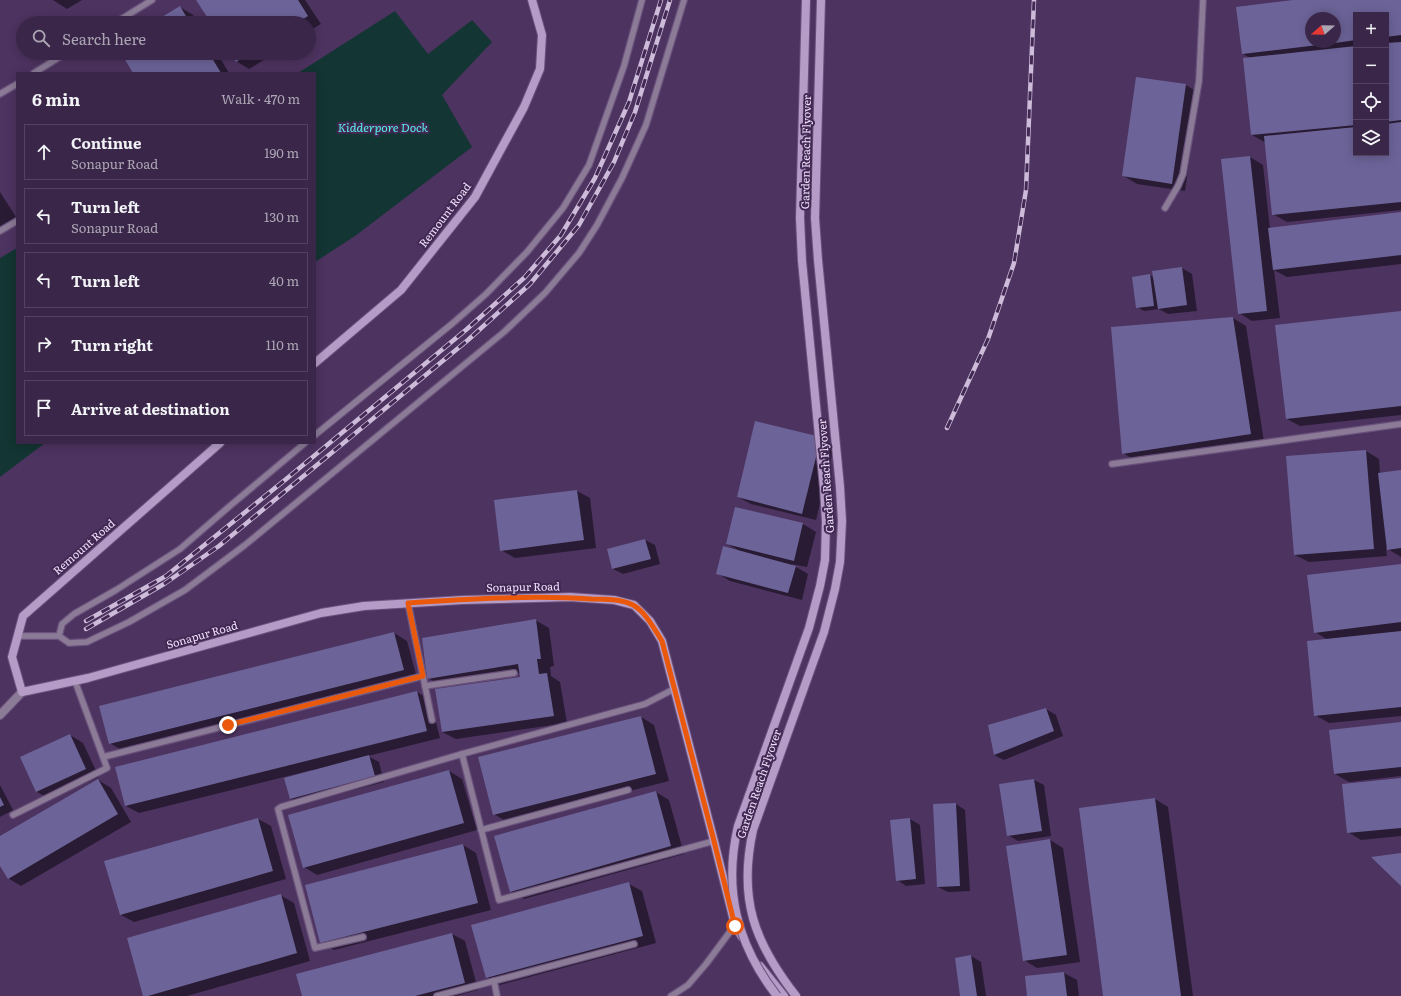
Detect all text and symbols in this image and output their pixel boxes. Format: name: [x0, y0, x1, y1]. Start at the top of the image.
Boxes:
north arrow: [1305, 12, 1341, 48]
map controls: [1353, 12, 1389, 156]
button: +: [1353, 12, 1389, 48]
search box: [16, 16, 316, 60]
icon: search: [30, 27, 52, 49]
text: Search here: [62, 27, 146, 50]
button: −: [1353, 48, 1389, 84]
button: locate: [1353, 84, 1389, 120]
text: 6 min: [32, 86, 80, 111]
text: Walk · 470 m: [221, 89, 300, 108]
street label: Garden Reach Flyover: [796, 94, 814, 209]
water label: Kidderpore Dock: [338, 118, 429, 136]
button: layers: [1353, 120, 1389, 156]
text: Continue: [71, 131, 141, 154]
icon: ahead: [33, 141, 55, 163]
text: 190 m: [264, 143, 299, 162]
text: Sonapur Road: [71, 154, 158, 173]
street label: Remount Road: [414, 178, 474, 250]
text: Turn left: [71, 195, 140, 218]
icon: left: [33, 205, 55, 227]
text: 130 m: [264, 207, 299, 226]
text: Sonapur Road: [71, 218, 158, 237]
icon: left: [33, 269, 55, 291]
text: Turn left: [71, 269, 140, 292]
text: 40 m: [269, 271, 299, 290]
icon: right: [33, 333, 55, 355]
text: Turn right: [71, 333, 153, 356]
text: 110 m: [266, 335, 299, 354]
icon: arrive: [33, 397, 55, 419]
text: Arrive at destination: [71, 397, 230, 420]
street label: Garden Reach Flyover: [813, 418, 837, 534]
street label: Remount Road: [49, 515, 118, 578]
street label: Sonapur Road: [486, 577, 560, 595]
street label: Sonapur Road: [164, 616, 240, 652]
route end: [219, 716, 237, 734]
street label: Garden Reach Flyover: [732, 726, 784, 840]
route start: [726, 917, 744, 935]

